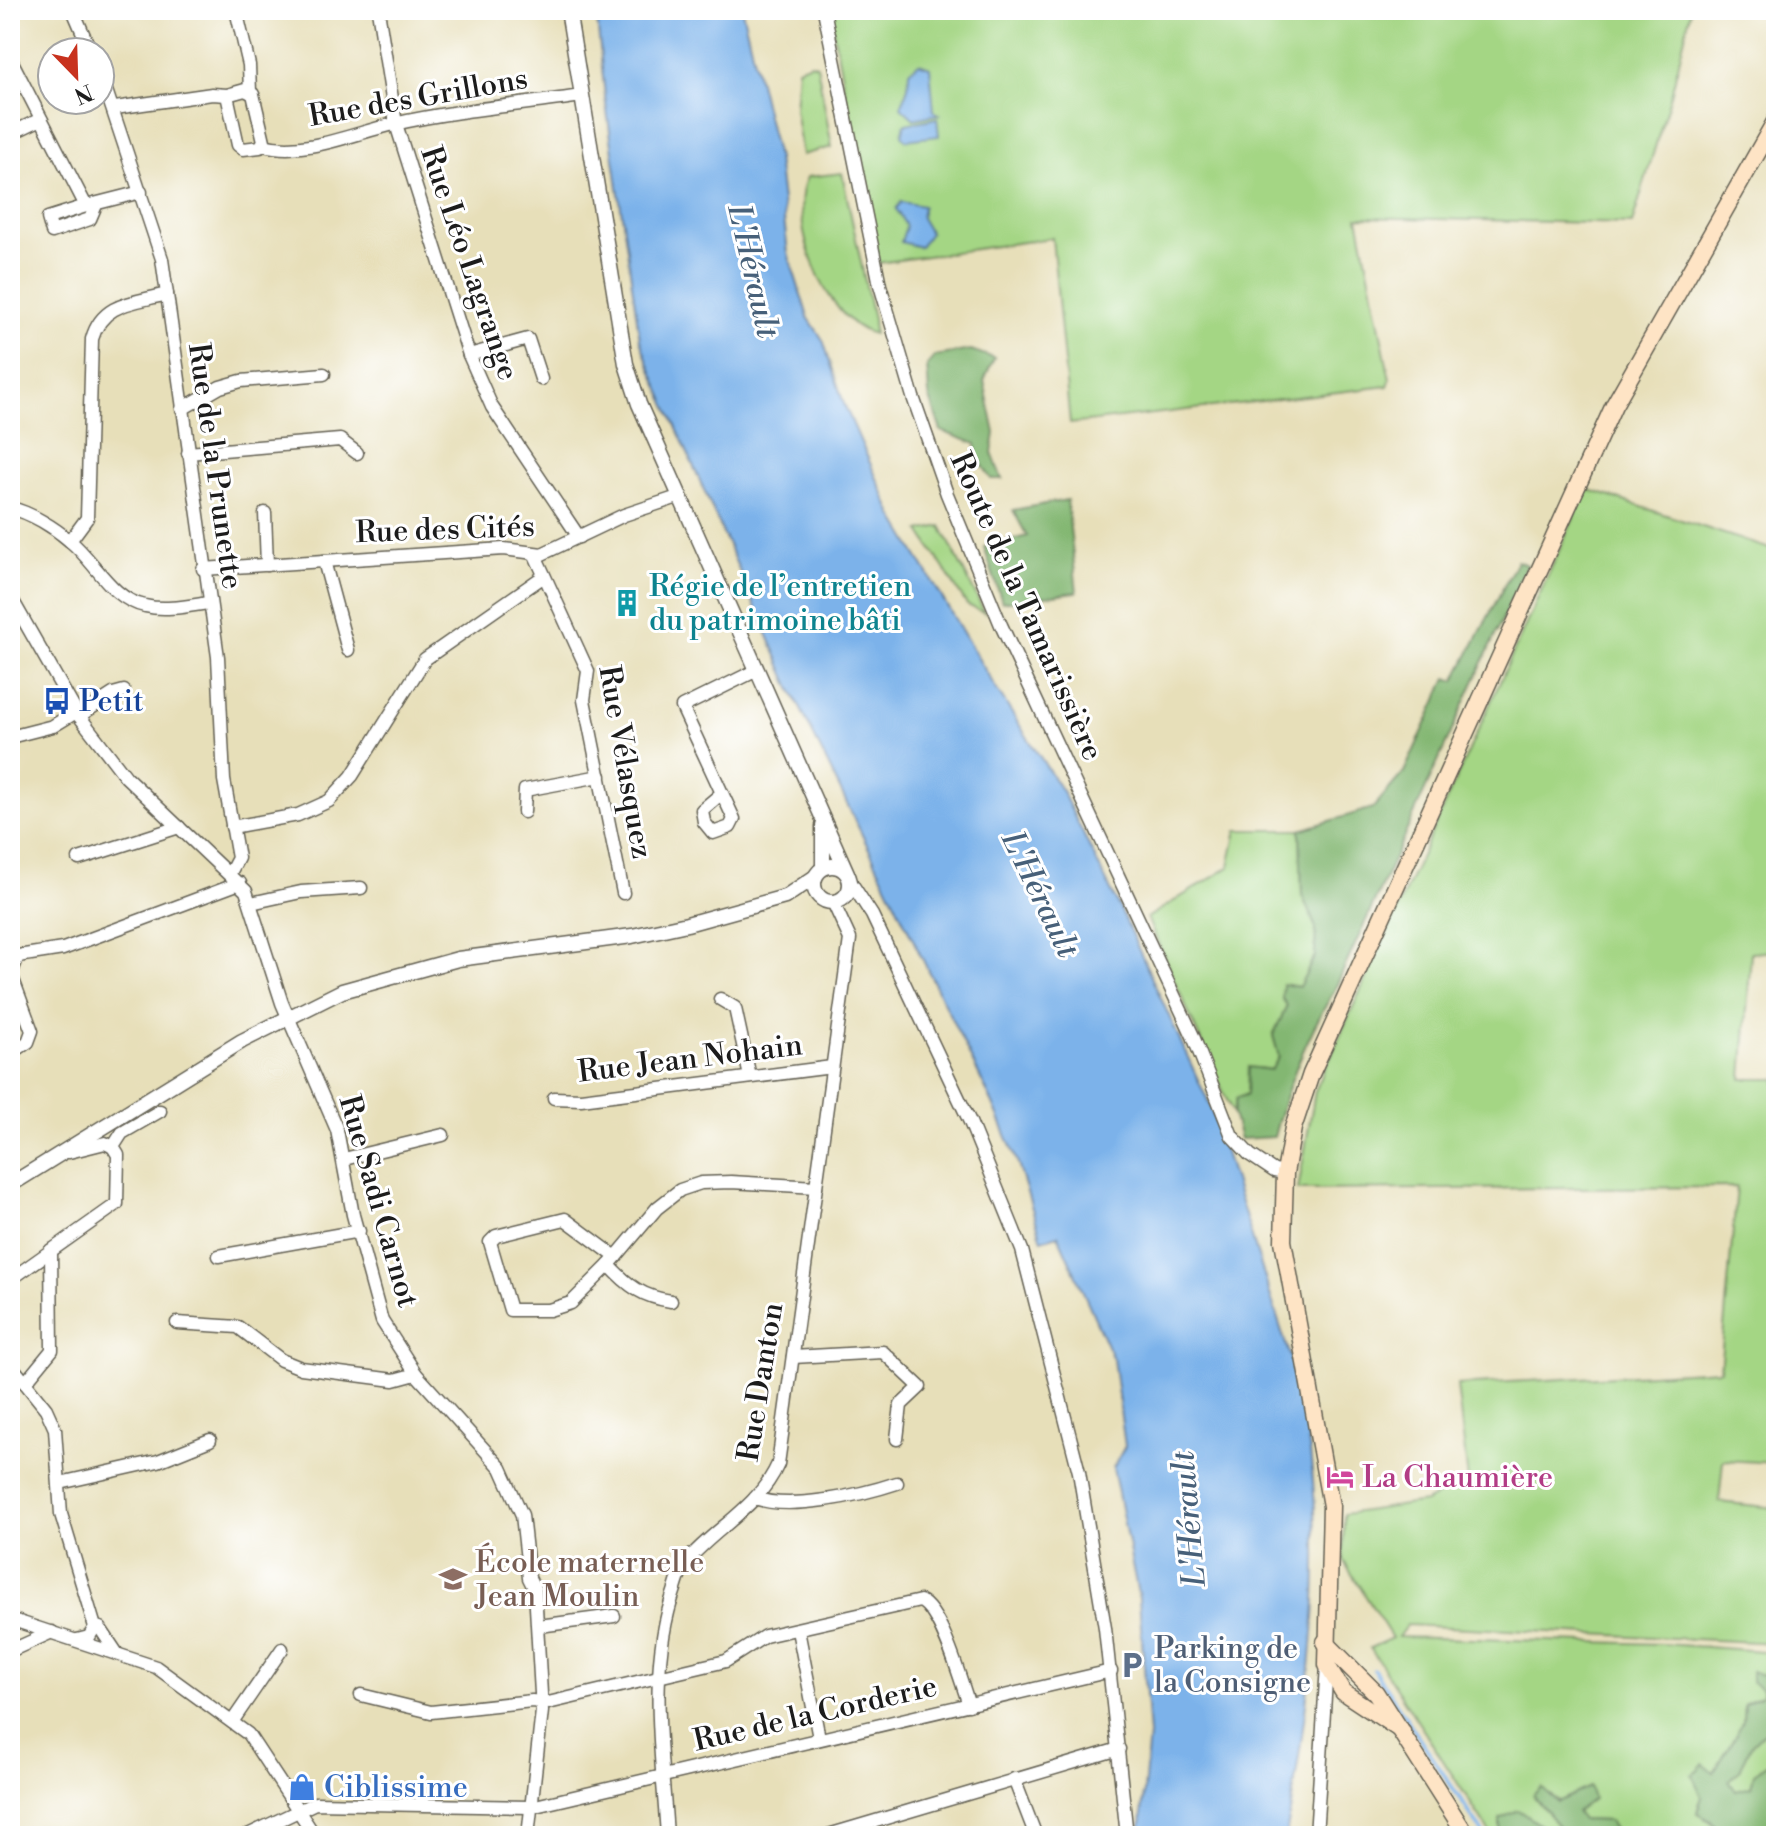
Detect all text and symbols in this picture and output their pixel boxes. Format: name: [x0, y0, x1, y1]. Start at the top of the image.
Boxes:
north arrow: [36, 36, 116, 116]
street label: Rue des Grillons: [306, 60, 531, 136]
text: N: [69, 77, 97, 109]
street label: Rue Léo Lagrange: [411, 141, 527, 385]
water label: L'Hérault: [718, 200, 788, 342]
street label: Rue de la Prunette: [179, 341, 251, 592]
street label: Route de la Tamarissière: [941, 446, 1111, 766]
street label: Rue des Cités: [355, 508, 535, 552]
place label: Régie de l’entretien du patrimoine bâti: [649, 568, 911, 640]
building icon: Régie de l’entretien du patrimoine bâti: [612, 588, 642, 618]
street label: Rue Vélasquez: [589, 663, 661, 862]
place label: Petit: [79, 683, 144, 721]
bus stop icon: Petit: [42, 686, 72, 716]
water label: L'Hérault: [992, 824, 1088, 965]
street label: Rue Jean Nohain: [576, 1026, 805, 1092]
street label: Rue Sadi Carnot: [330, 1091, 427, 1312]
street label: Rue Danton: [730, 1300, 792, 1464]
water label: L'Hérault: [1163, 1449, 1215, 1589]
place label: La Chaumière: [1362, 1459, 1553, 1497]
hotel icon: La Chaumière: [1325, 1462, 1355, 1492]
place label: École maternelle Jean Moulin: [474, 1542, 704, 1616]
school or university icon: École maternelle Jean Moulin: [438, 1564, 468, 1594]
place label: Parking de la Consigne: [1154, 1630, 1311, 1702]
parking icon: Parking de la Consigne: [1117, 1650, 1147, 1680]
street label: Rue de la Corderie: [690, 1667, 941, 1760]
place label: Ciblissime: [324, 1769, 468, 1807]
shop icon: Ciblissime: [287, 1772, 317, 1802]

